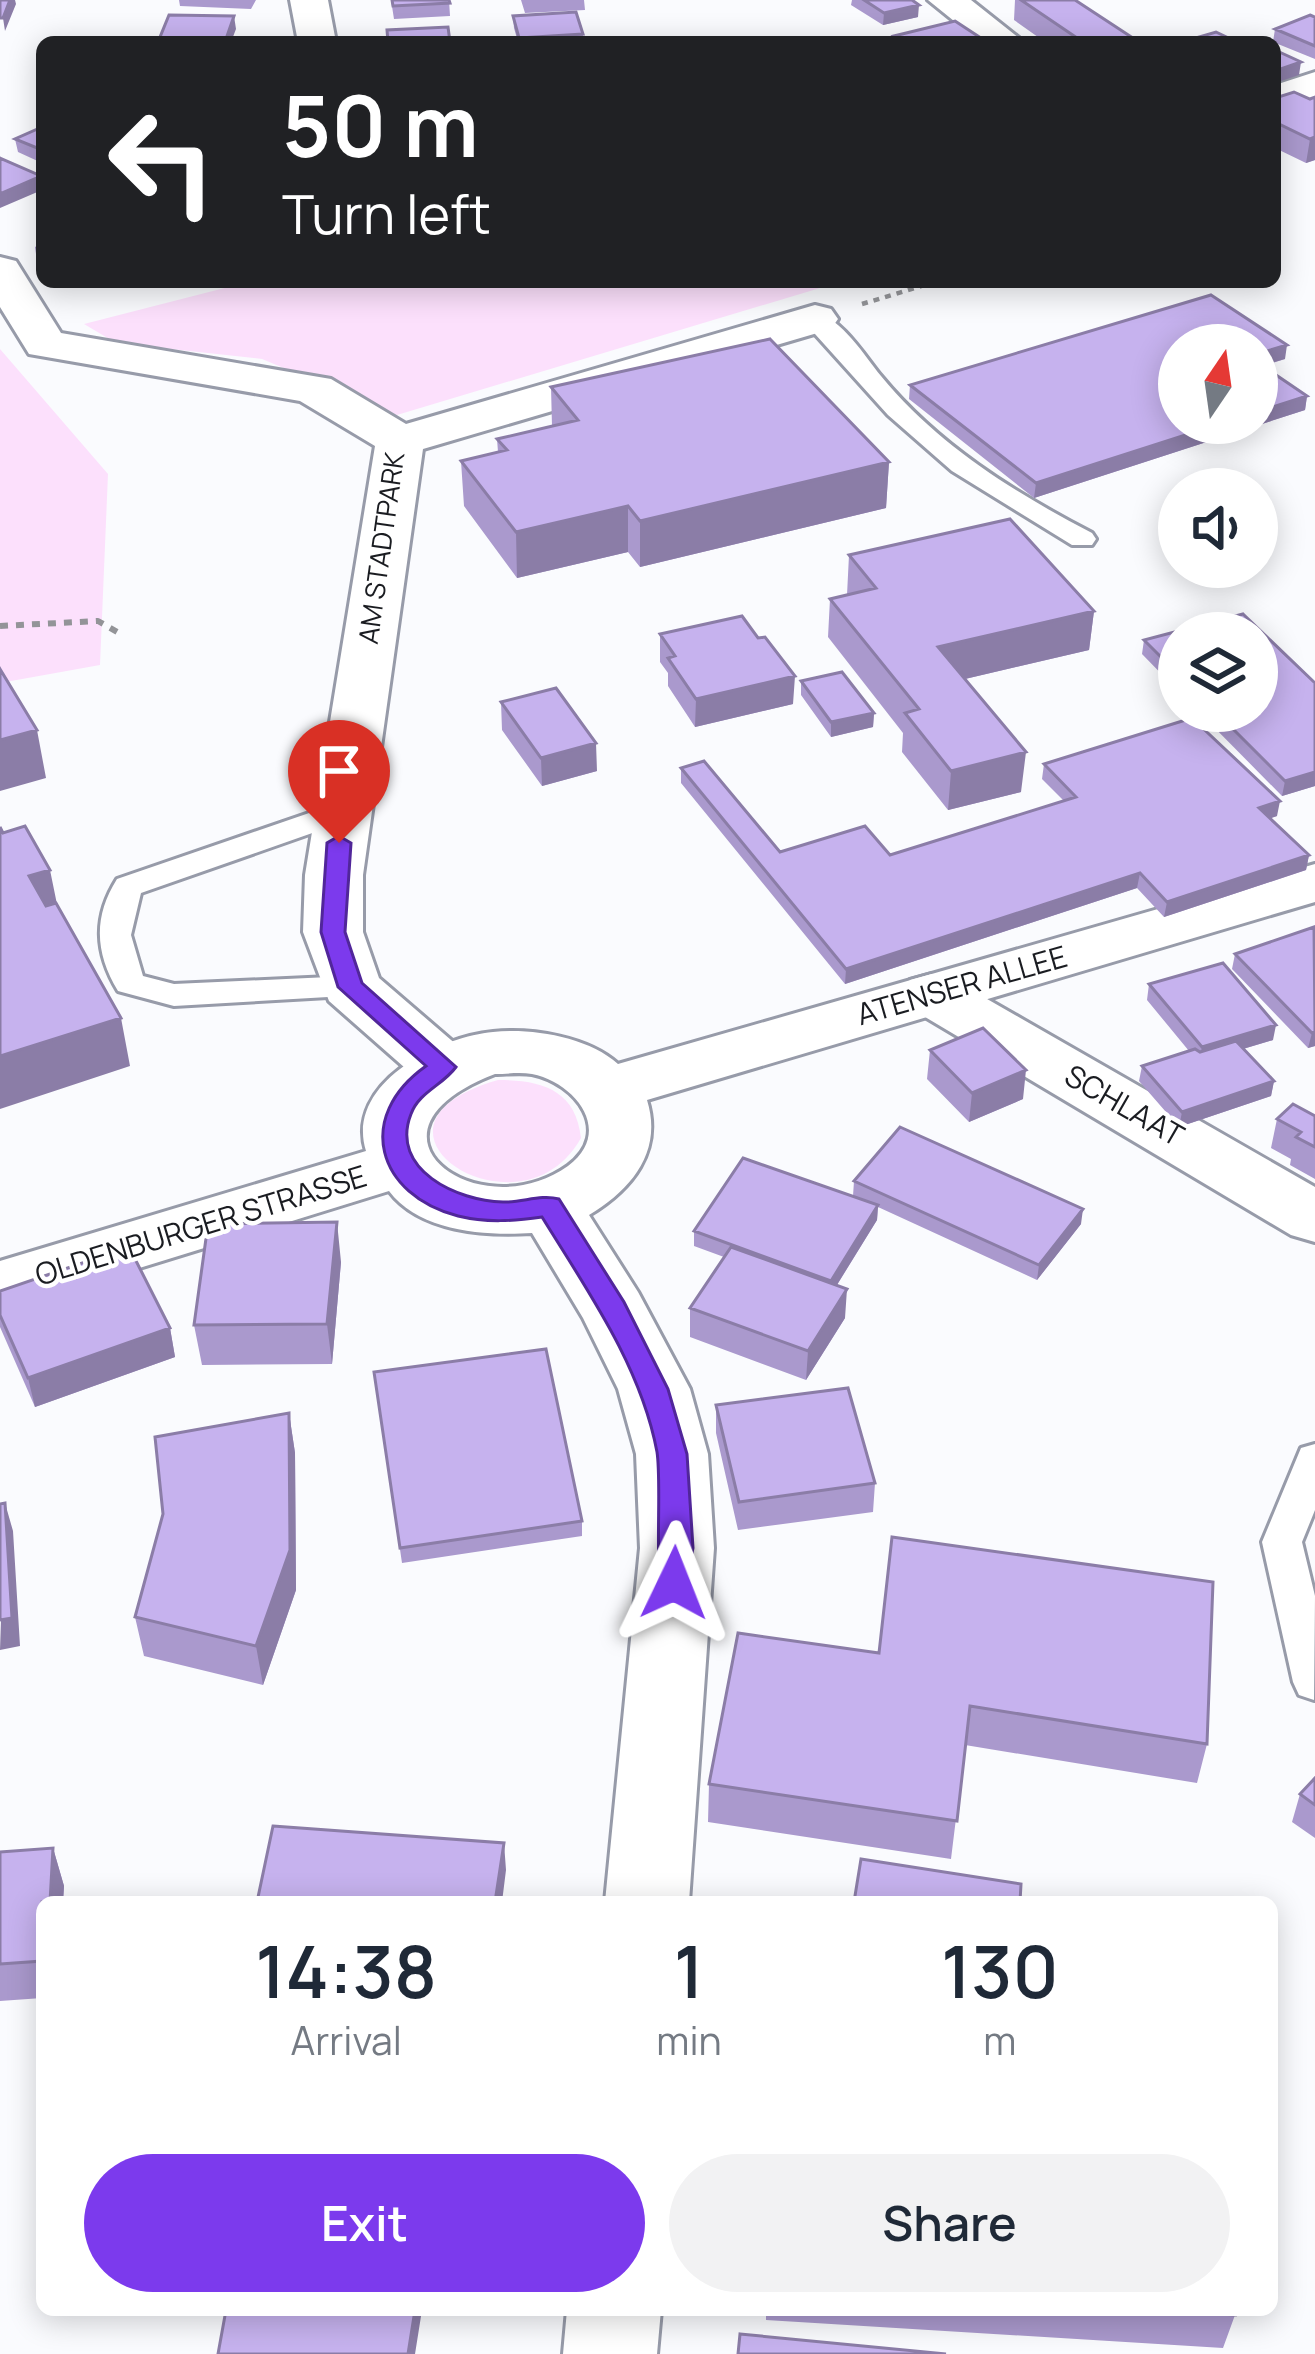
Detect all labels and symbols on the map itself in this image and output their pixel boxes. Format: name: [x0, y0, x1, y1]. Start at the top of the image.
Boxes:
north arrow: [1158, 324, 1278, 444]
street label: AM STADTPARK: [349, 449, 412, 646]
pin: [288, 720, 390, 843]
street label: ATENSER ALLEE: [852, 935, 1072, 1034]
street label: SCHLAAT: [1058, 1054, 1192, 1155]
street label: OLDENBURGER STRASSE: [30, 1155, 371, 1295]
position arrow: [611, 1520, 737, 1646]

